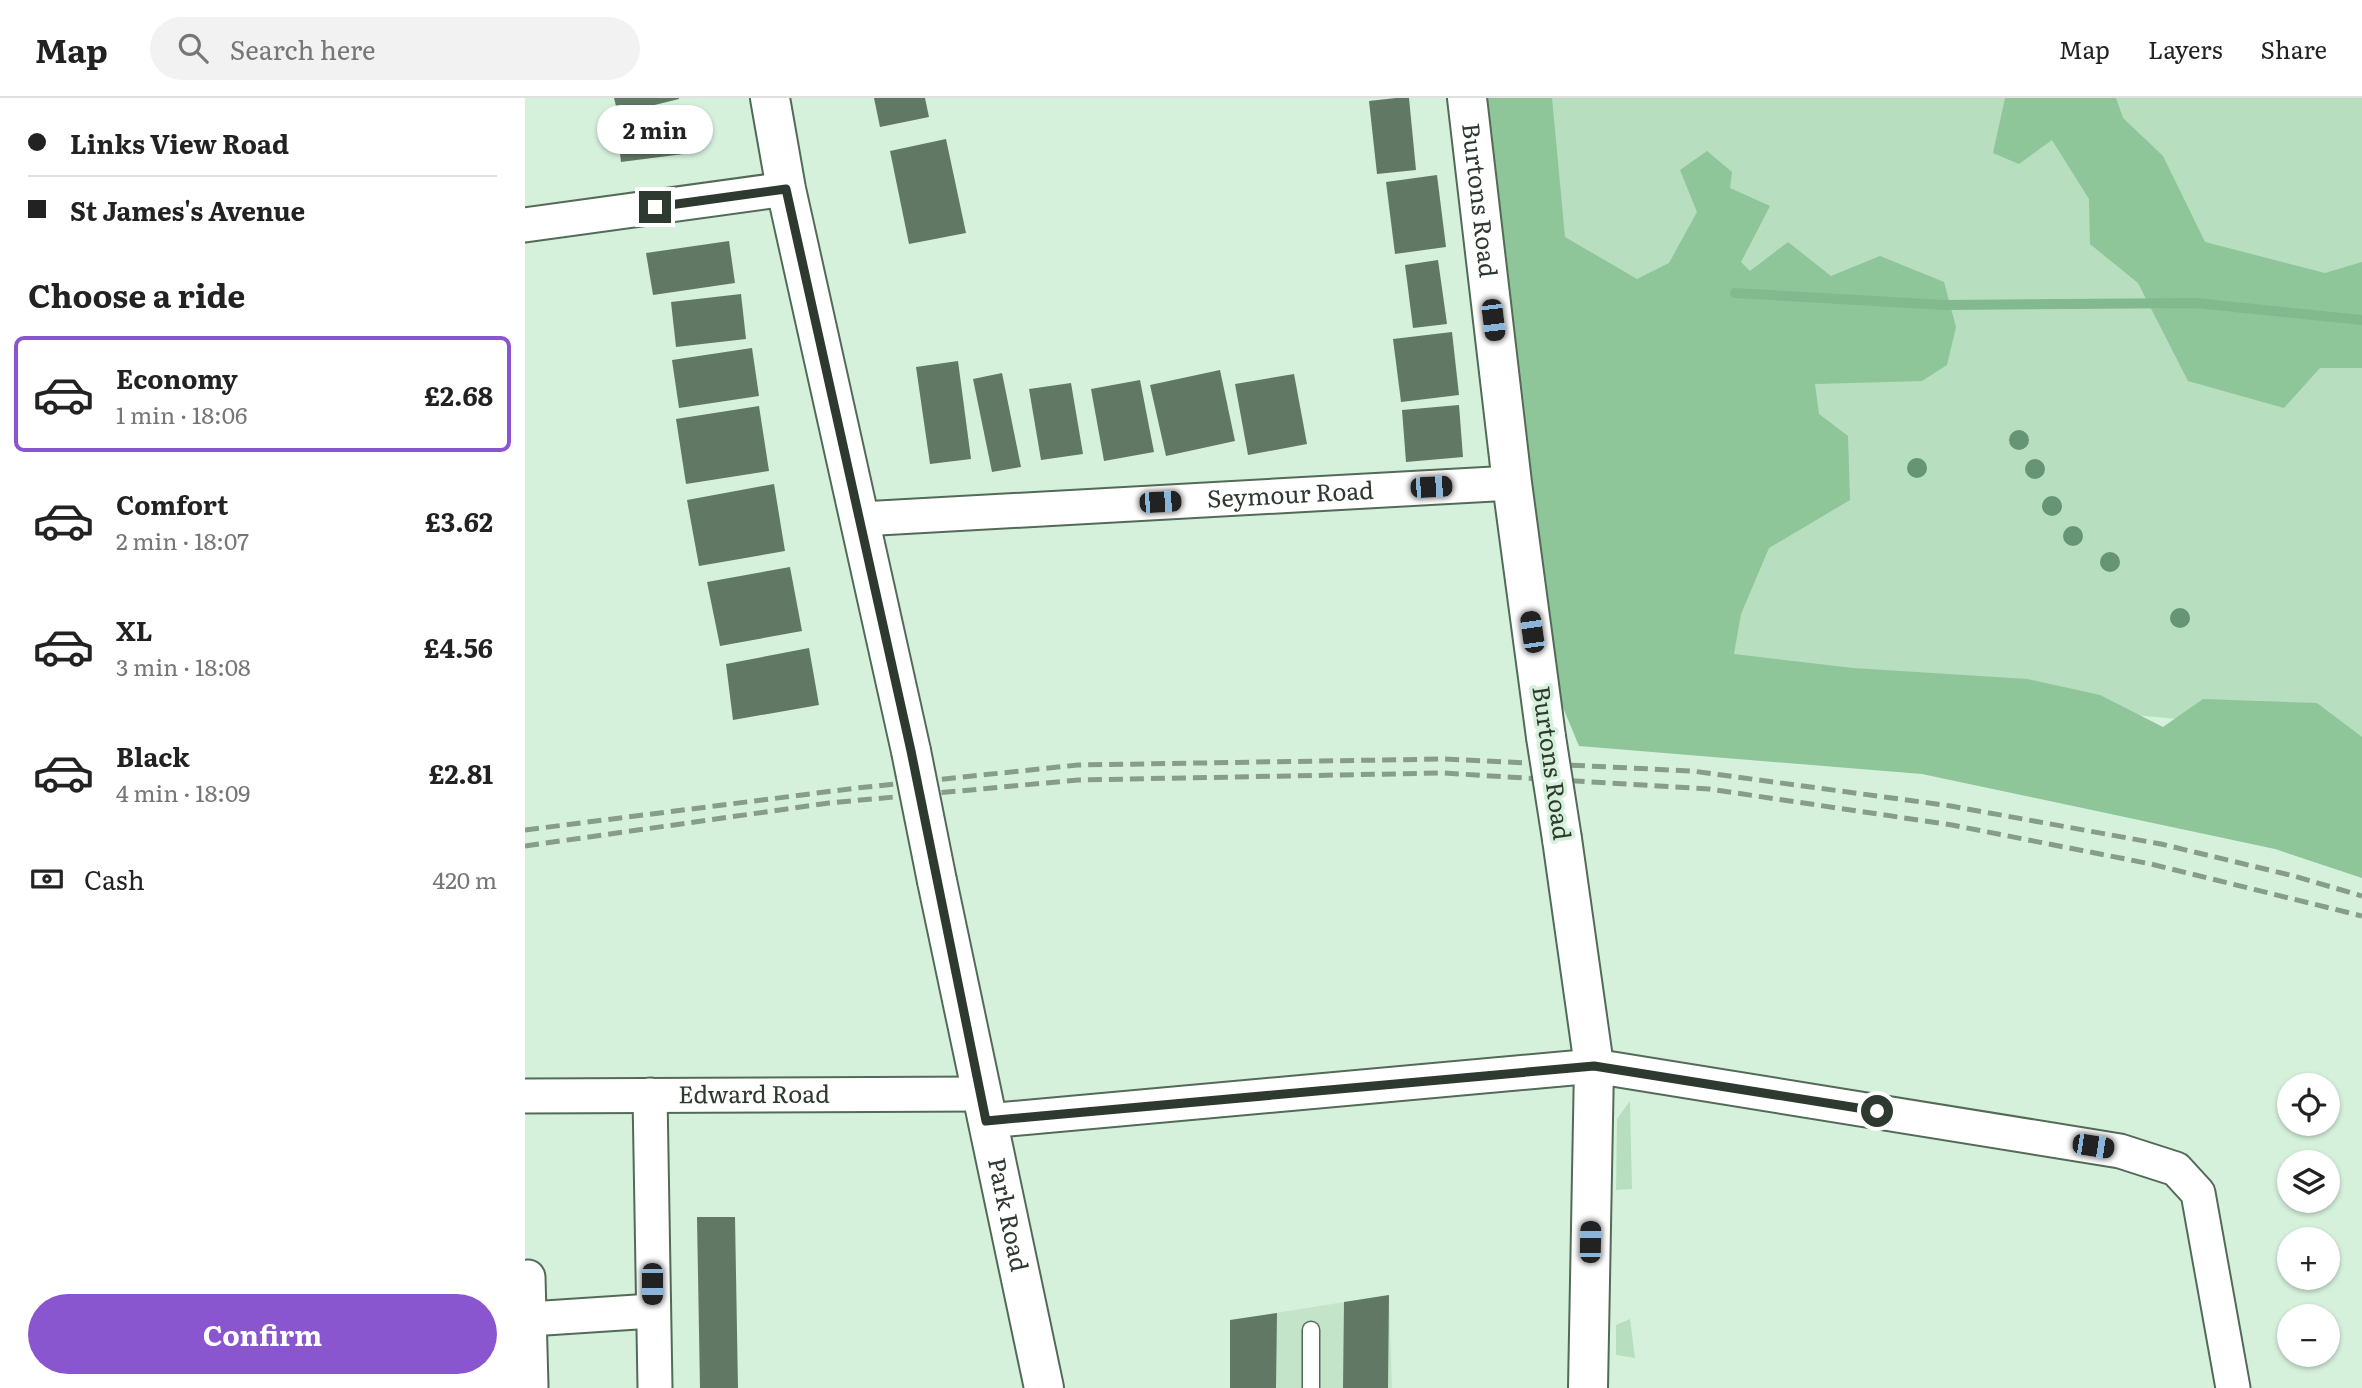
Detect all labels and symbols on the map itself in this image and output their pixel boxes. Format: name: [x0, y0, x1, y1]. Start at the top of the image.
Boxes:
callout: 2 min: [597, 105, 713, 154]
street label: Burtons Road: [1455, 121, 1508, 280]
route end: [639, 191, 671, 223]
car: [1481, 298, 1506, 342]
street label: Seymour Road: [1206, 471, 1375, 515]
car: [1410, 475, 1453, 499]
car: [1139, 490, 1182, 514]
car: [1519, 610, 1546, 654]
street label: Burtons Road: [1525, 683, 1582, 842]
street label: Edward Road: [678, 1075, 830, 1110]
route start: [1861, 1095, 1893, 1127]
car: [2071, 1132, 2116, 1160]
street label: Park Road: [981, 1154, 1039, 1275]
car: [1580, 1221, 1601, 1263]
car: [642, 1263, 663, 1305]

